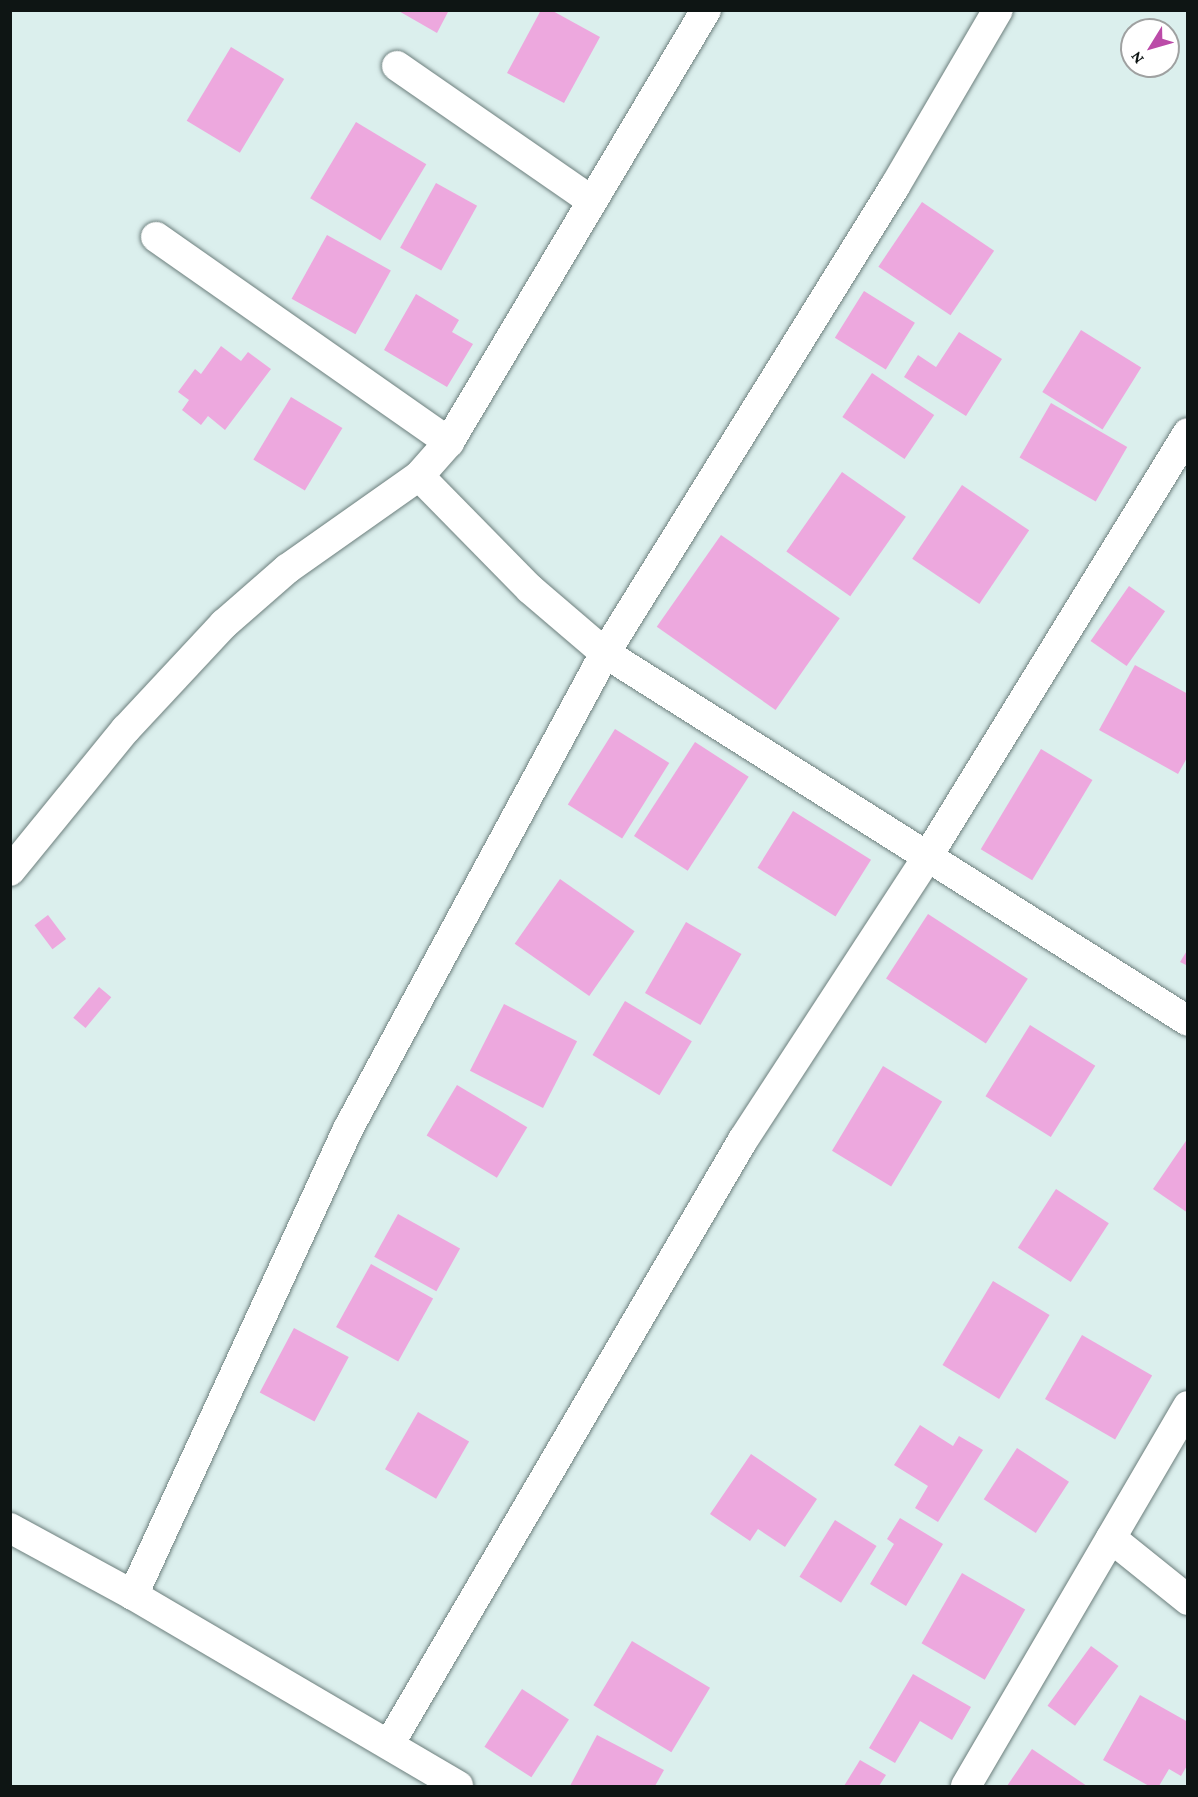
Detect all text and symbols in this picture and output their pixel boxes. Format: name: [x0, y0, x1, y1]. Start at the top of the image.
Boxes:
north arrow: [1120, 18, 1180, 78]
text: N: [1127, 48, 1147, 67]

